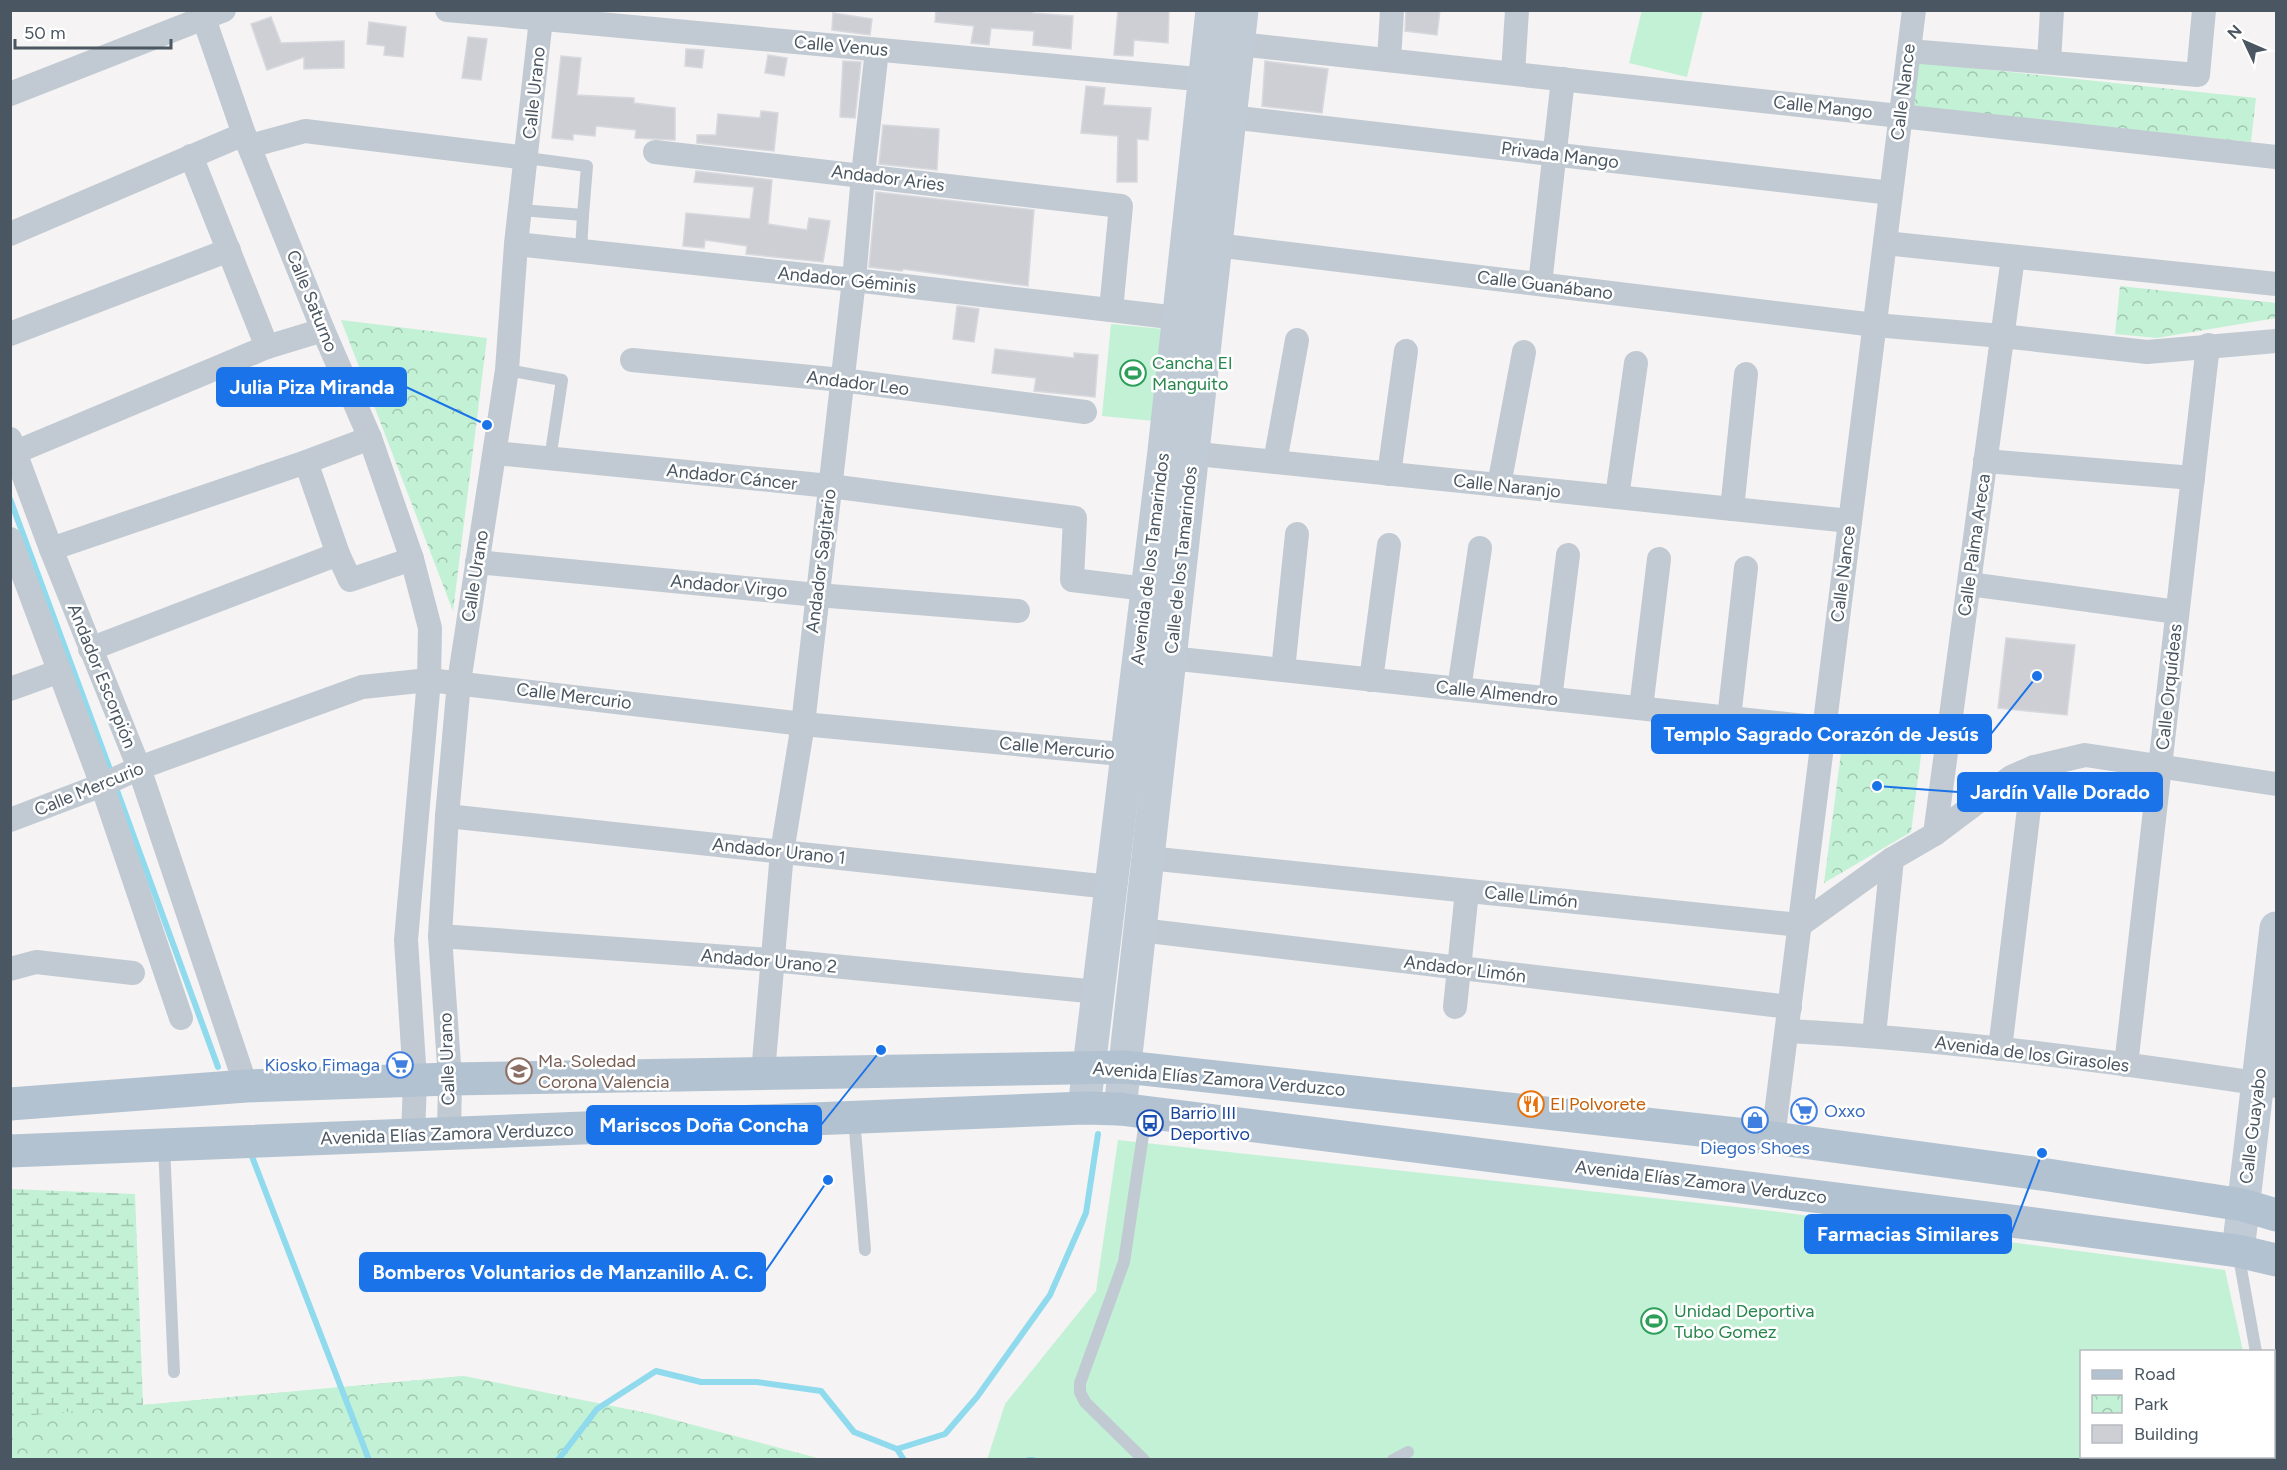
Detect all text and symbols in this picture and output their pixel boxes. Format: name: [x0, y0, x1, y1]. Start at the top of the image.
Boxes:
scale bar: [15, 12, 171, 50]
north arrow: [2215, 12, 2275, 72]
text: N: [2223, 21, 2246, 43]
text: 50 m: [24, 22, 66, 44]
street label: Calle Venus: [793, 31, 889, 61]
street label: Calle Nance: [1886, 42, 1920, 142]
street label: Calle Urano: [518, 46, 550, 140]
street label: Calle Mango: [1772, 91, 1874, 123]
street label: Privada Mango: [1500, 137, 1620, 173]
street label: Andador Aries: [830, 160, 946, 196]
street label: Calle Saturno: [282, 247, 342, 355]
street label: Andador Géminis: [777, 262, 917, 298]
street label: Calle Guanábano: [1476, 266, 1614, 304]
place label: Cancha El Manguito: [1152, 352, 1232, 395]
sports icon: Cancha El Manguito: [1118, 358, 1148, 388]
street label: Andador Leo: [805, 366, 911, 400]
callout: Julia Piza Miranda: [217, 368, 406, 406]
text: Julia Piza Miranda: [230, 375, 394, 399]
street label: Avenida de los Tamarindos: [1126, 452, 1174, 666]
street label: Andador Cáncer: [666, 459, 798, 495]
street label: Calle de los Tamarindos: [1160, 465, 1202, 655]
street label: Calle Naranjo: [1452, 469, 1562, 503]
street label: Calle Palma Areca: [1953, 472, 1995, 618]
street label: Andador Sagitario: [801, 488, 841, 634]
street label: Calle Nance: [1826, 524, 1860, 624]
street label: Calle Urano: [457, 528, 493, 624]
street label: Andador Virgo: [670, 570, 788, 602]
street label: Andador Escorpión: [63, 600, 141, 752]
street label: Calle Orquídeas: [2151, 623, 2187, 751]
street label: Calle Almendro: [1435, 676, 1559, 710]
street label: Calle Mercurio: [515, 678, 633, 714]
callout: Templo Sagrado Corazón de Jesús: [1652, 715, 1991, 753]
text: Templo Sagrado Corazón de Jesús: [1663, 722, 1979, 746]
street label: Calle Mercurio: [998, 732, 1116, 764]
street label: Calle Mercurio: [31, 757, 147, 821]
callout: Jardín Valle Dorado: [1958, 773, 2162, 811]
text: Jardín Valle Dorado: [1970, 780, 2150, 804]
street label: Andador Urano 1: [711, 833, 847, 869]
street label: Calle Limón: [1483, 881, 1579, 913]
street label: Andador Urano 2: [700, 944, 838, 978]
street label: Andador Limón: [1403, 951, 1527, 987]
street label: Calle Urano: [434, 1012, 460, 1106]
street label: Avenida de los Girasoles: [1934, 1031, 2130, 1077]
supermarket icon: Kiosko Fimaga: [385, 1050, 415, 1080]
place label: Ma. Soledad Corona Valencia: [538, 1050, 669, 1093]
place label: Kiosko Fimaga: [264, 1054, 380, 1076]
school or university icon: Ma. Soledad Corona Valencia: [504, 1056, 534, 1086]
street label: Avenida Elías Zamora Verduzco: [1092, 1057, 1346, 1101]
street label: Calle Guayabo: [2235, 1067, 2271, 1185]
restaurant icon: El Polvorete: [1516, 1089, 1546, 1119]
place label: El Polvorete: [1550, 1093, 1646, 1115]
supermarket icon: Oxxo: [1789, 1096, 1819, 1126]
place label: Oxxo: [1824, 1100, 1865, 1122]
place label: Barrio III Deportivo: [1170, 1102, 1250, 1145]
shop icon: Diegos Shoes: [1740, 1105, 1770, 1135]
callout: Mariscos Doña Concha: [587, 1106, 821, 1144]
bus stop icon: Barrio III Deportivo: [1135, 1108, 1165, 1138]
text: Mariscos Doña Concha: [599, 1113, 809, 1137]
street label: Avenida Elías Zamora Verduzco: [320, 1119, 574, 1149]
place label: Diegos Shoes: [1700, 1137, 1810, 1159]
street label: Avenida Elías Zamora Verduzco: [1574, 1156, 1828, 1208]
callout: Farmacias Similares: [1805, 1215, 2011, 1253]
text: Farmacias Similares: [1817, 1222, 1999, 1246]
callout: Bomberos Voluntarios de Manzanillo A. C.: [360, 1253, 765, 1291]
text: Bomberos Voluntarios de Manzanillo A. C.: [373, 1260, 753, 1284]
place label: Unidad Deportiva Tubo Gomez: [1674, 1300, 1814, 1343]
sports icon: Unidad Deportiva Tubo Gomez: [1639, 1306, 1669, 1336]
legend: [2080, 1350, 2275, 1458]
text: Road: [2134, 1363, 2175, 1385]
text: Park: [2134, 1393, 2169, 1415]
text: Building: [2134, 1423, 2199, 1445]

